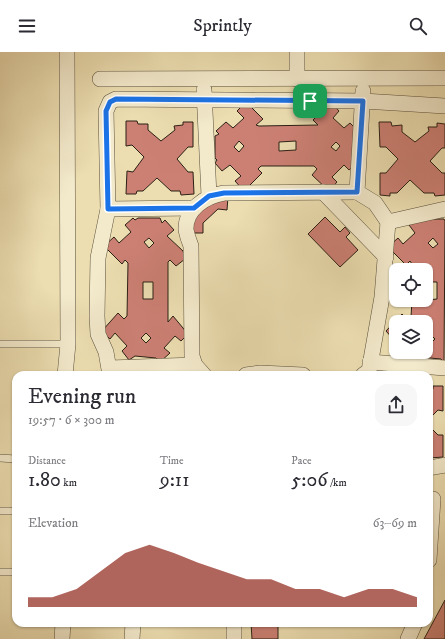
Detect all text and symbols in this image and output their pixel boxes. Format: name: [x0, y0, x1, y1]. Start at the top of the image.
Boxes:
icon: menu: [16, 15, 38, 37]
text: Sprintly: [193, 15, 252, 37]
icon: search: [407, 15, 429, 37]
pin: [293, 84, 327, 118]
icon: arrive: [299, 90, 321, 112]
map controls: [389, 263, 433, 359]
button: locate: [389, 263, 433, 307]
button: layers: [389, 315, 433, 359]
text: Evening run: [28, 383, 136, 410]
button: share: [375, 384, 417, 426]
text: 19:57 · 6 × 300 m: [28, 412, 115, 428]
text: Distance: [28, 454, 66, 468]
text: Time: [160, 454, 184, 468]
text: Pace: [291, 454, 312, 468]
text: 1.80: [28, 468, 61, 493]
text: 9:11: [160, 468, 190, 493]
text: 5:06: [291, 468, 328, 493]
text: km: [61, 476, 77, 490]
text: /km: [328, 476, 347, 490]
text: Elevation: [28, 515, 78, 531]
text: 63–69 m: [373, 515, 417, 531]

